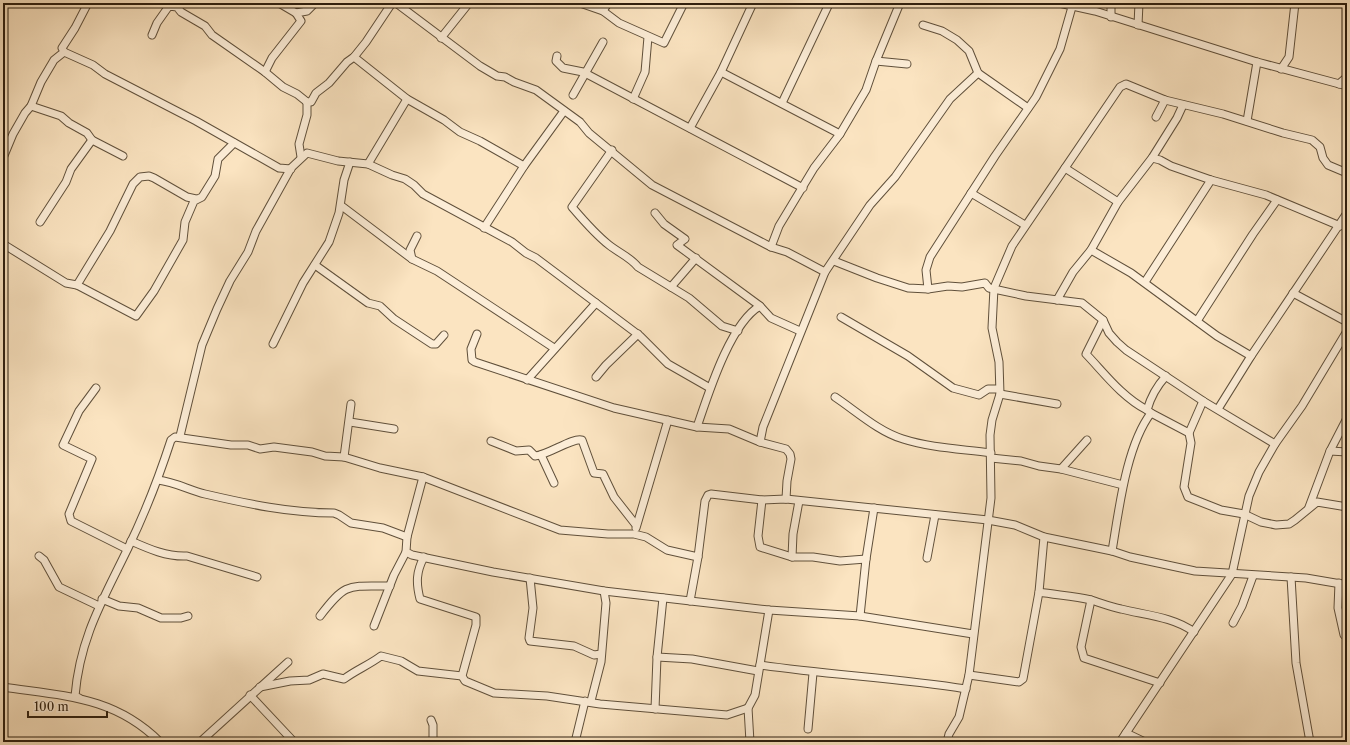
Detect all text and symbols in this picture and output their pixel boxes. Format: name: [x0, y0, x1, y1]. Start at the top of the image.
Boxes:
scale bar: [28, 693, 107, 719]
text: 100 m: [34, 699, 69, 714]

